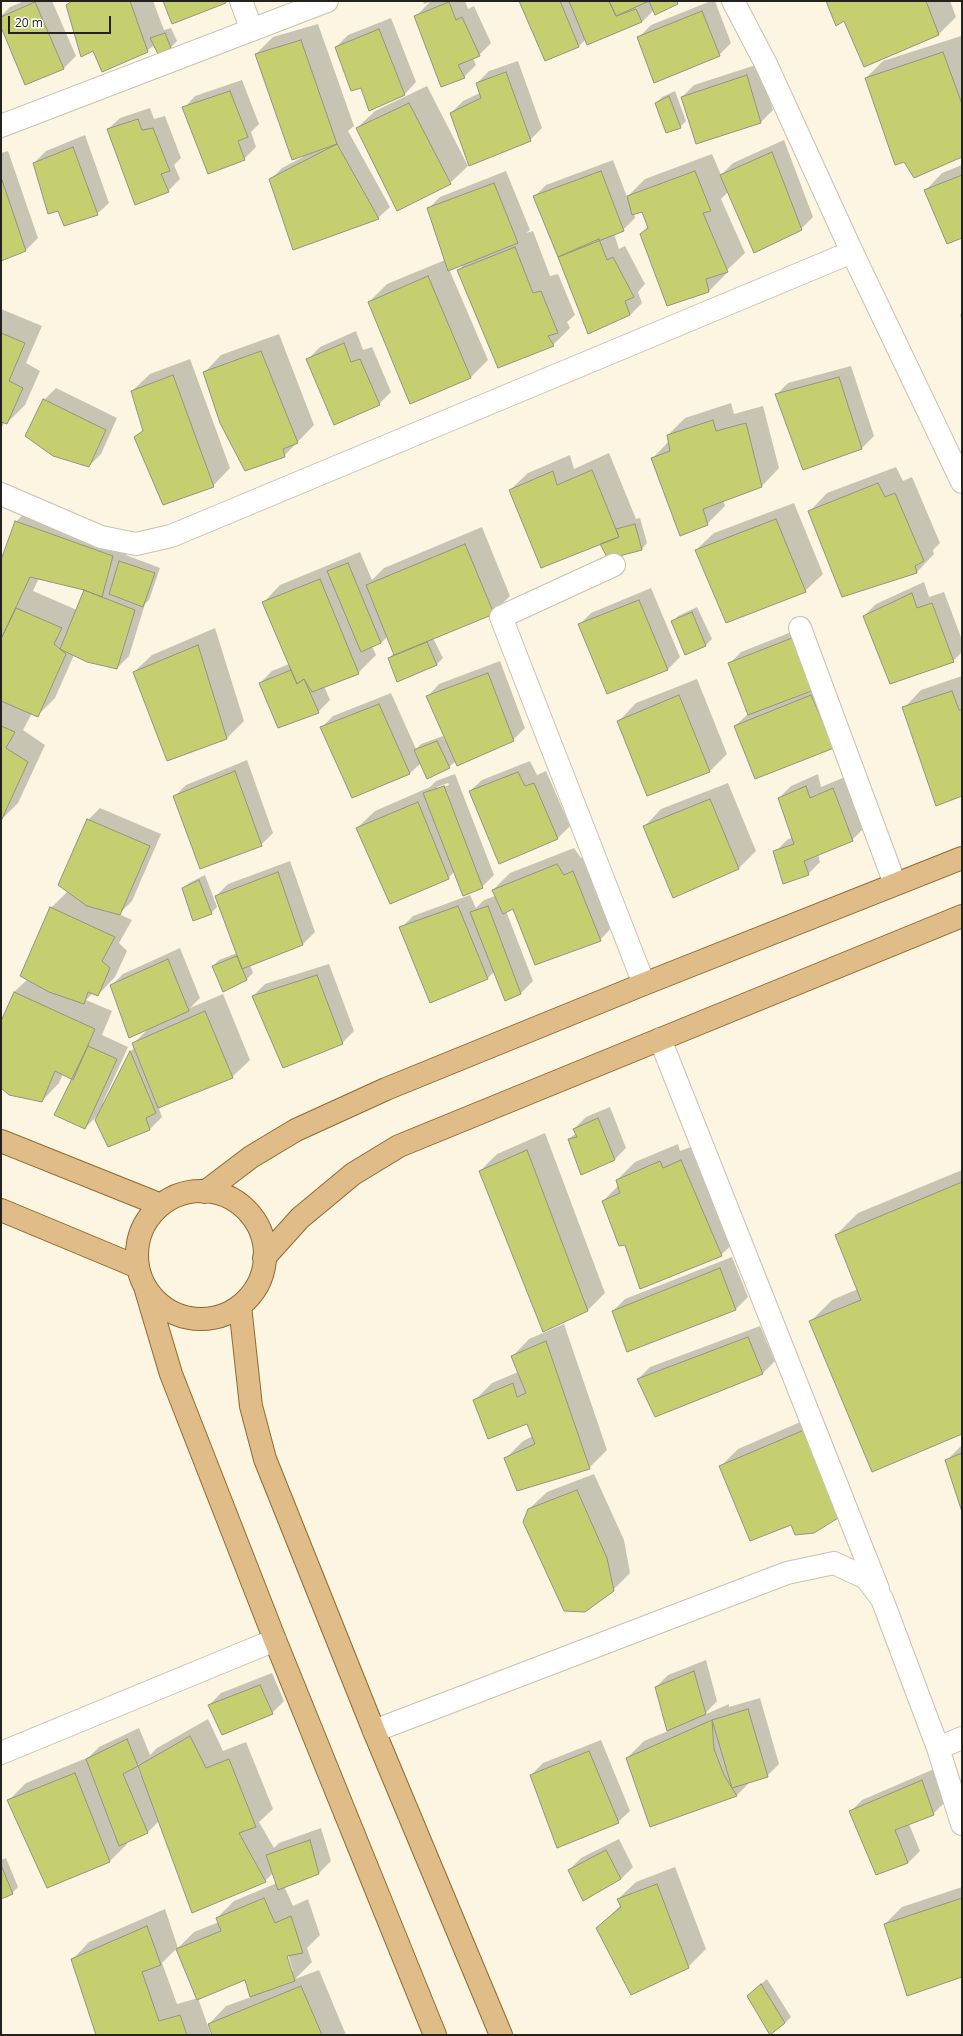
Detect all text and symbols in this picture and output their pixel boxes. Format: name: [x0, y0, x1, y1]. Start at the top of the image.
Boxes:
scale bar: [10, 8, 113, 34]
text: 20 m: [15, 14, 43, 31]

